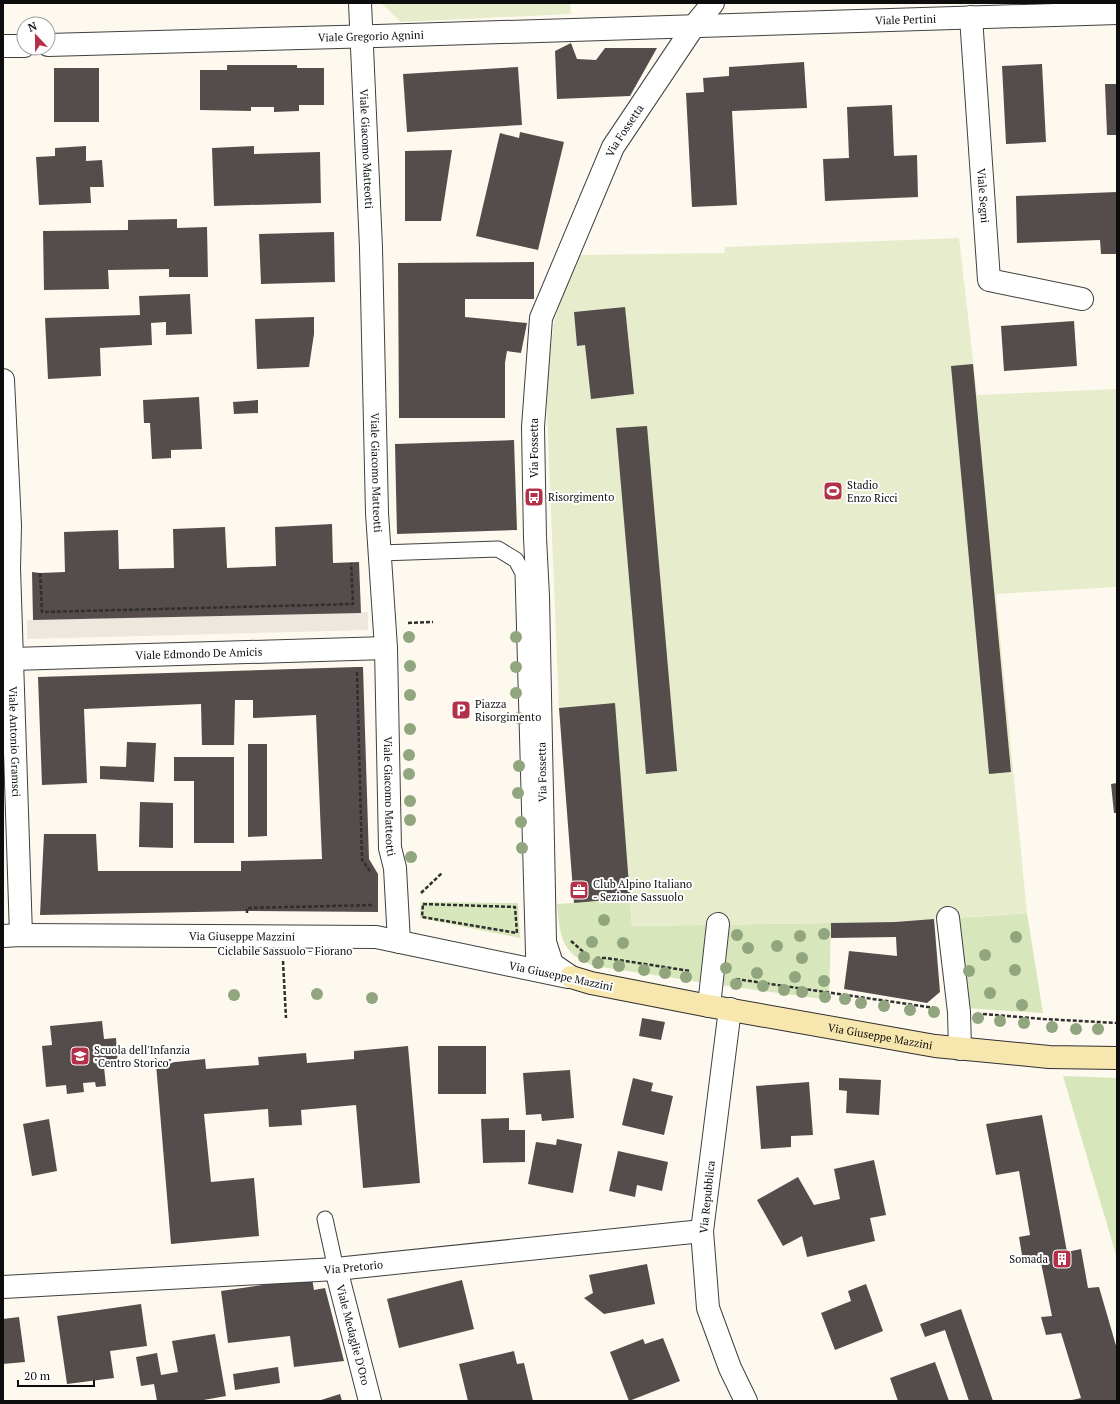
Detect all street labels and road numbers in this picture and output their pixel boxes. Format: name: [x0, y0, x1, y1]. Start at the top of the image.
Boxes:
street label: Viale Pertini: [875, 12, 936, 28]
street label: Viale Gregorio Agnini: [318, 28, 424, 45]
street label: Viale Giacomo Matteotti: [357, 89, 376, 209]
street label: Via Fossetta: [603, 101, 647, 159]
street label: Viale Segni: [974, 168, 992, 224]
street label: Viale Giacomo Matteotti: [368, 413, 385, 533]
street label: Via Fossetta: [527, 418, 541, 478]
street label: Viale Edmondo De Amicis: [135, 645, 263, 662]
street label: Viale Antonio Gramsci: [6, 686, 23, 797]
street label: Viale Giacomo Matteotti: [381, 736, 399, 858]
street label: Via Fossetta: [534, 741, 550, 802]
street label: Via Giuseppe Mazzini: [189, 929, 295, 944]
street label: Ciclabile Sassuolo - Fiorano: [218, 944, 352, 958]
street label: Via Giuseppe Mazzini: [508, 958, 614, 994]
street label: Via Giuseppe Mazzini: [827, 1020, 934, 1052]
street label: Via Repubblica: [696, 1159, 718, 1234]
street label: Via Pretorio: [324, 1257, 384, 1277]
street label: Viale Medaglie D'Oro: [333, 1283, 373, 1387]

